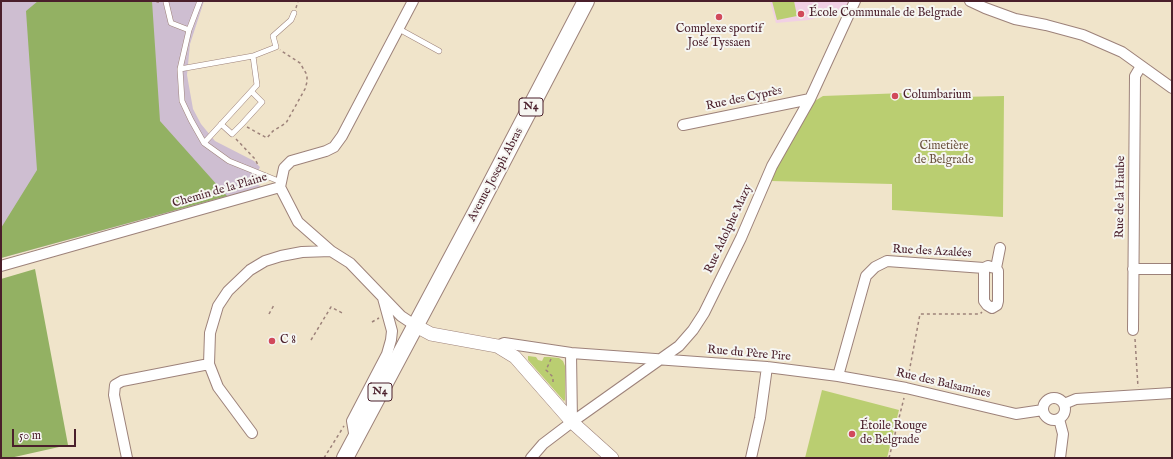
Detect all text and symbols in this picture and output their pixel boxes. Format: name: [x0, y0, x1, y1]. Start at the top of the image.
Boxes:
place label: École Communale de Belgrade: [809, 7, 962, 21]
marker: École Communale de Belgrade: [796, 9, 806, 19]
marker: Complexe sportif José Tyssaen: [714, 12, 724, 22]
place label: Complexe sportif José Tyssaen: [676, 23, 762, 51]
street label: Rue des Cyprès: [705, 84, 783, 114]
place label: Columbarium: [903, 89, 971, 103]
marker: Columbarium: [890, 91, 900, 101]
road number: N4: [519, 98, 543, 116]
street label: Avenue Joseph Abras: [465, 126, 527, 224]
park label: Cimetière de Belgrade: [914, 140, 974, 168]
street label: Rue de la Haube: [1113, 156, 1129, 238]
street label: Chemin de la Plaine: [171, 171, 269, 211]
street label: Rue Adolphe Mazy: [702, 182, 756, 276]
street label: Rue des Azalées: [892, 243, 972, 261]
place label: C 8: [280, 334, 296, 348]
marker: C 8: [267, 336, 277, 346]
street label: Rue du Père Pire: [707, 343, 791, 365]
street label: Rue des Balsamines: [894, 366, 992, 402]
road number: N4: [368, 383, 392, 401]
place label: Étoile Rouge de Belgrade: [860, 420, 927, 448]
scale bar: [14, 421, 78, 447]
text: 50 m: [19, 428, 41, 443]
marker: Étoile Rouge de Belgrade: [847, 429, 857, 439]

